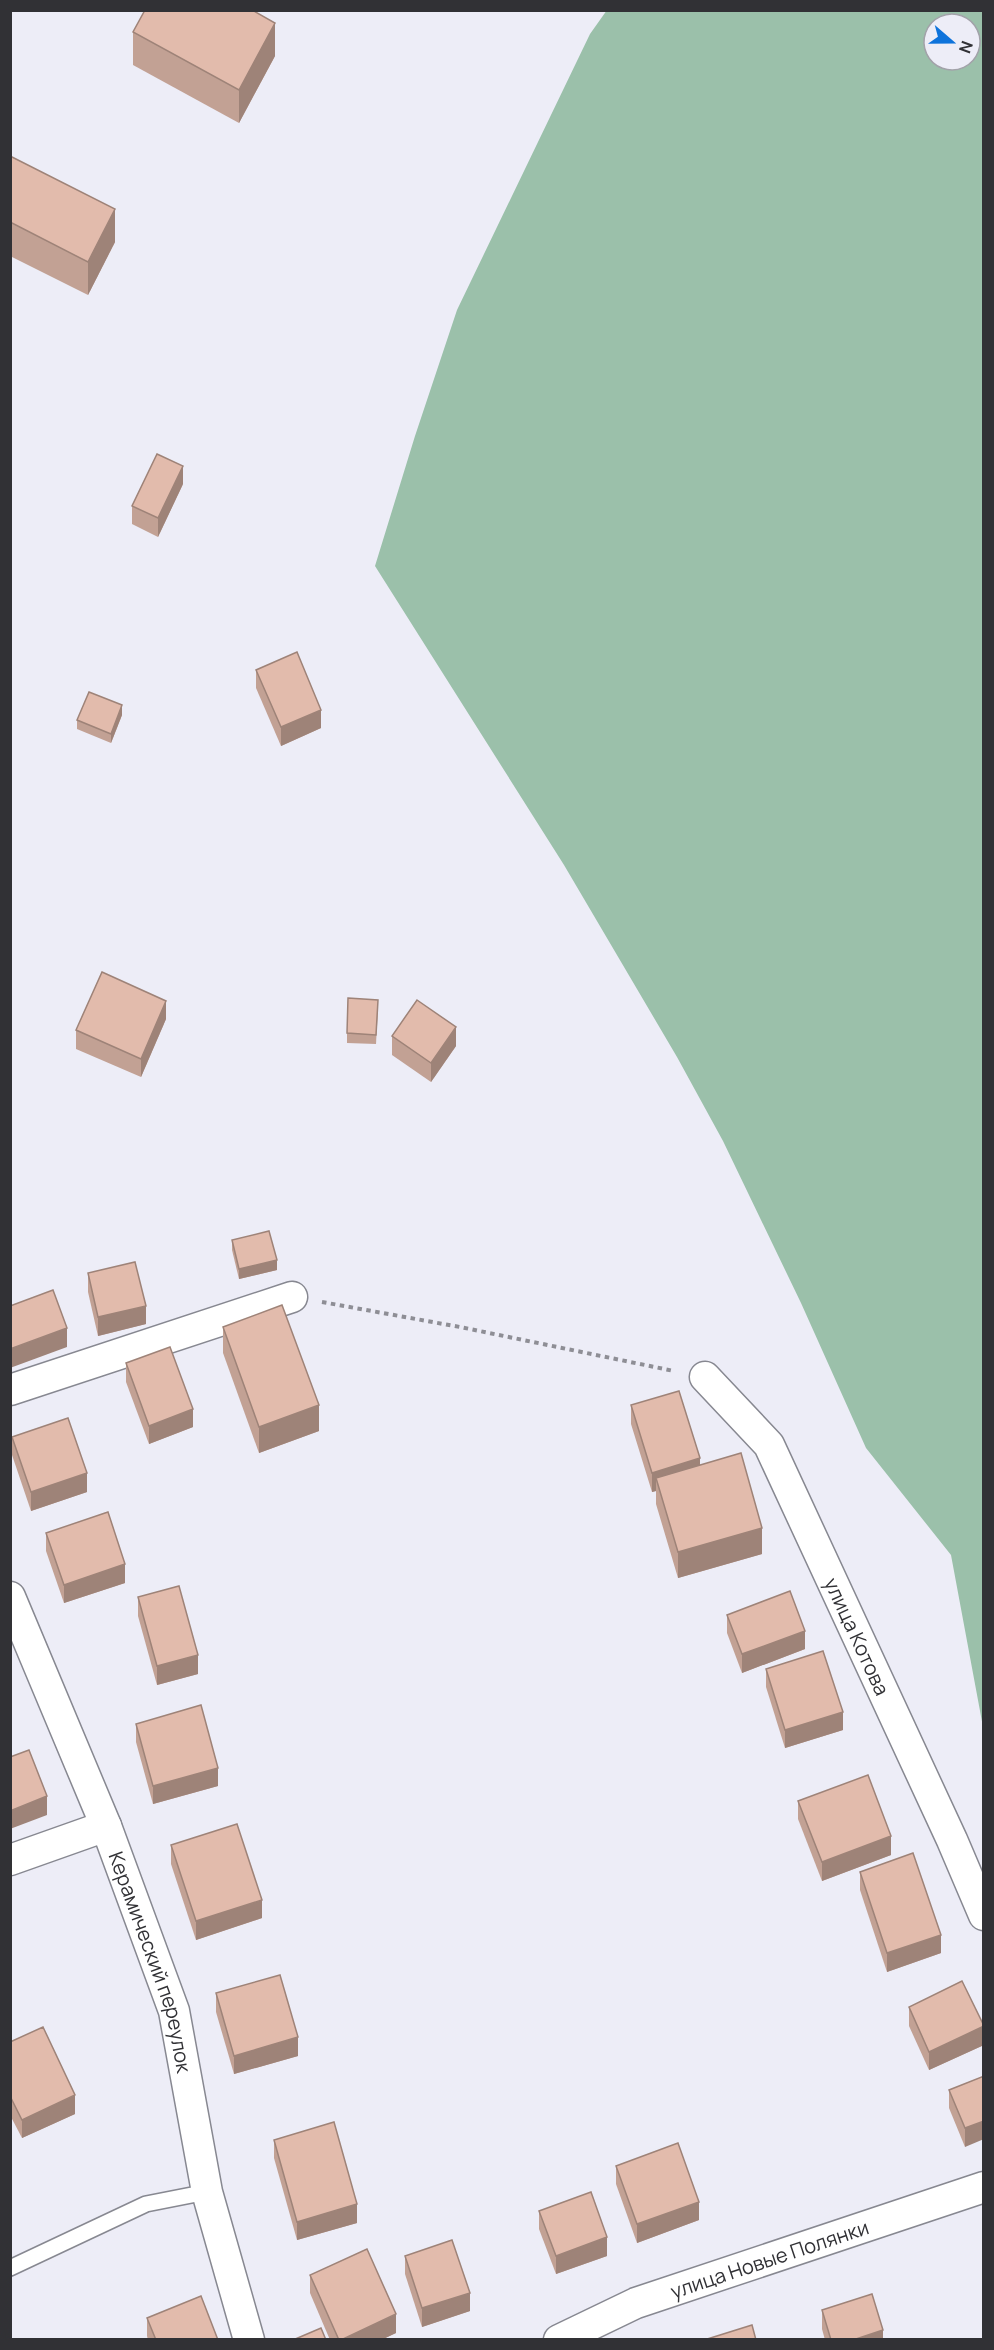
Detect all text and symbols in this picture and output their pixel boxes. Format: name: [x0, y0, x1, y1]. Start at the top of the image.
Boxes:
north arrow: [922, 12, 982, 72]
text: N: [954, 38, 978, 56]
street label: улица Котова: [819, 1573, 896, 1699]
street label: Керамический переулок: [103, 1848, 199, 2076]
street label: улица Новые Полянки: [667, 2213, 872, 2304]

